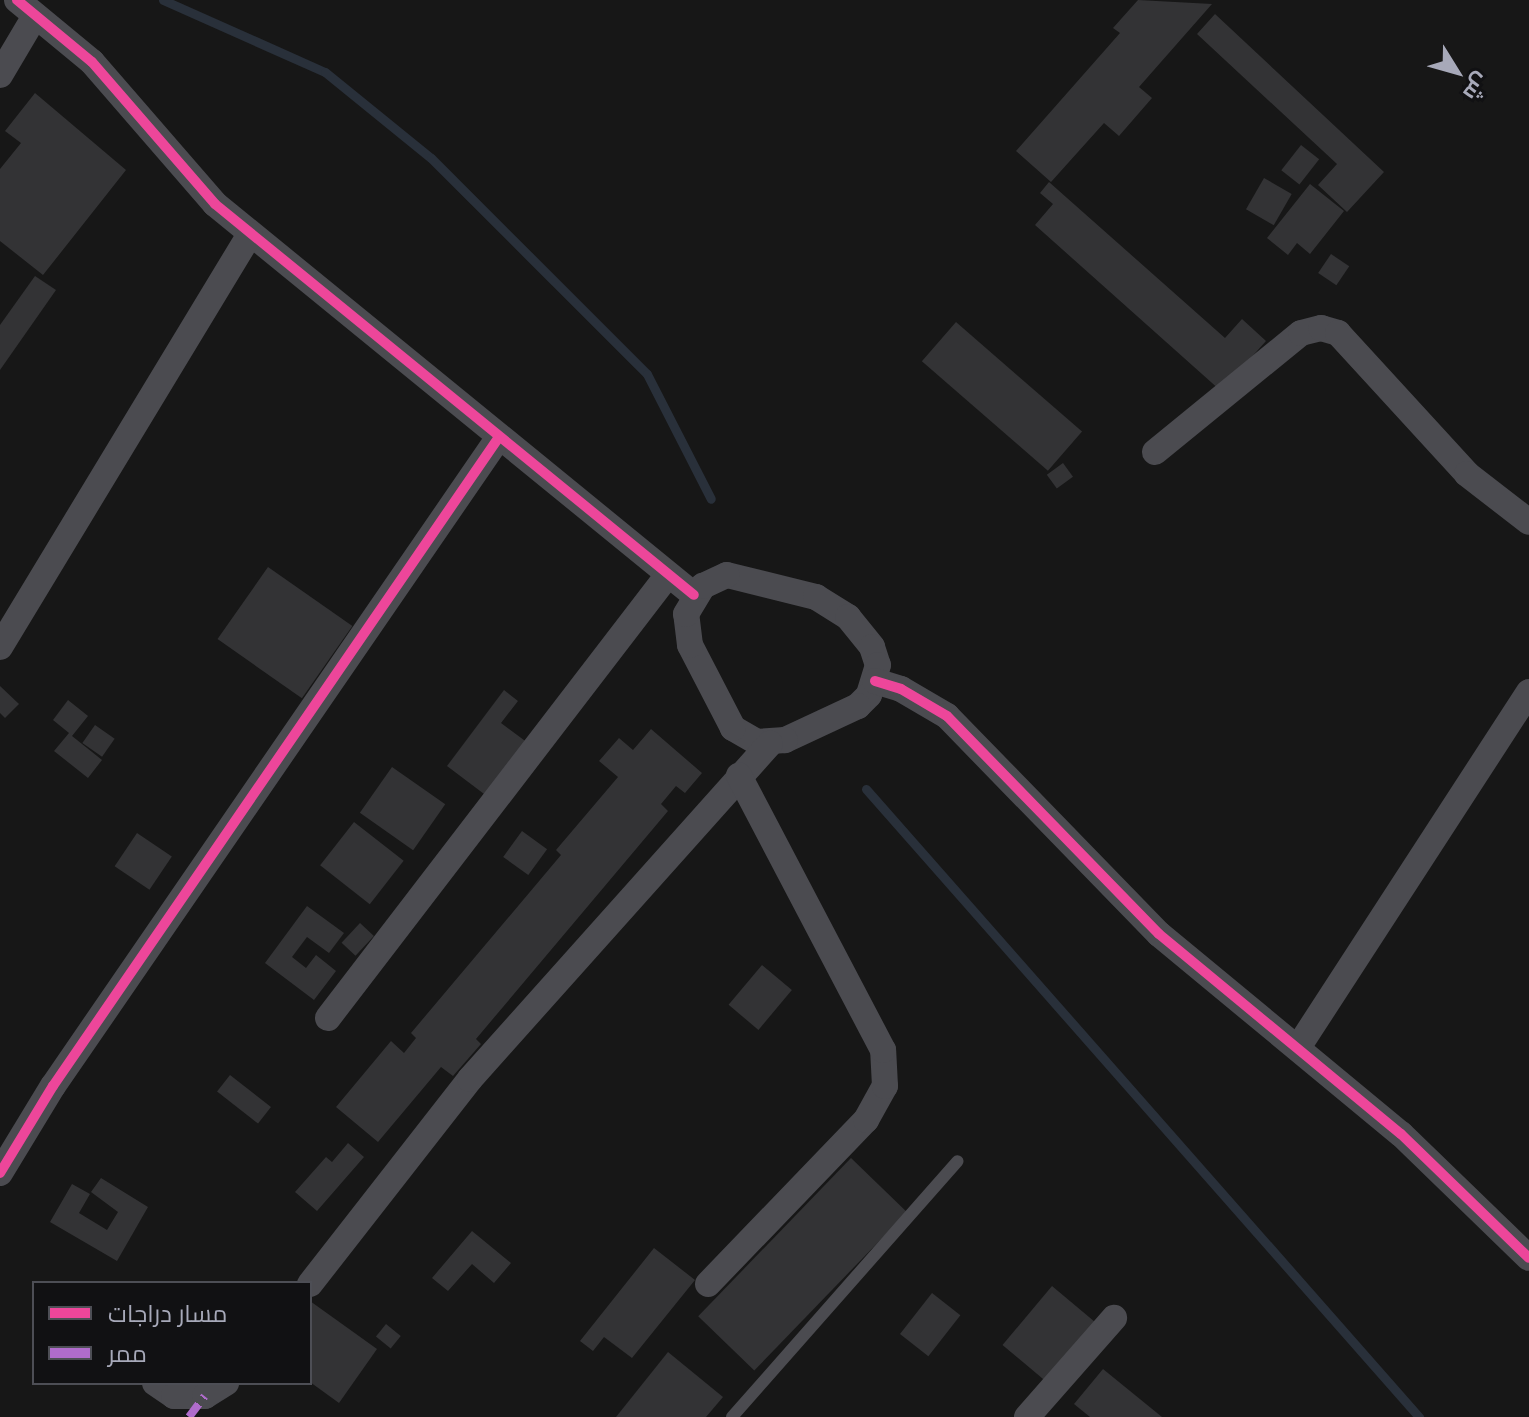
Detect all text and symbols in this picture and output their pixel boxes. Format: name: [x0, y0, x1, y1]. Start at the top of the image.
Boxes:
north arrow: [1417, 32, 1497, 112]
text: ش: [1457, 67, 1496, 106]
legend: [32, 1281, 312, 1385]
text: مسار دراجات: [108, 1299, 227, 1328]
text: ممر: [108, 1339, 147, 1368]

